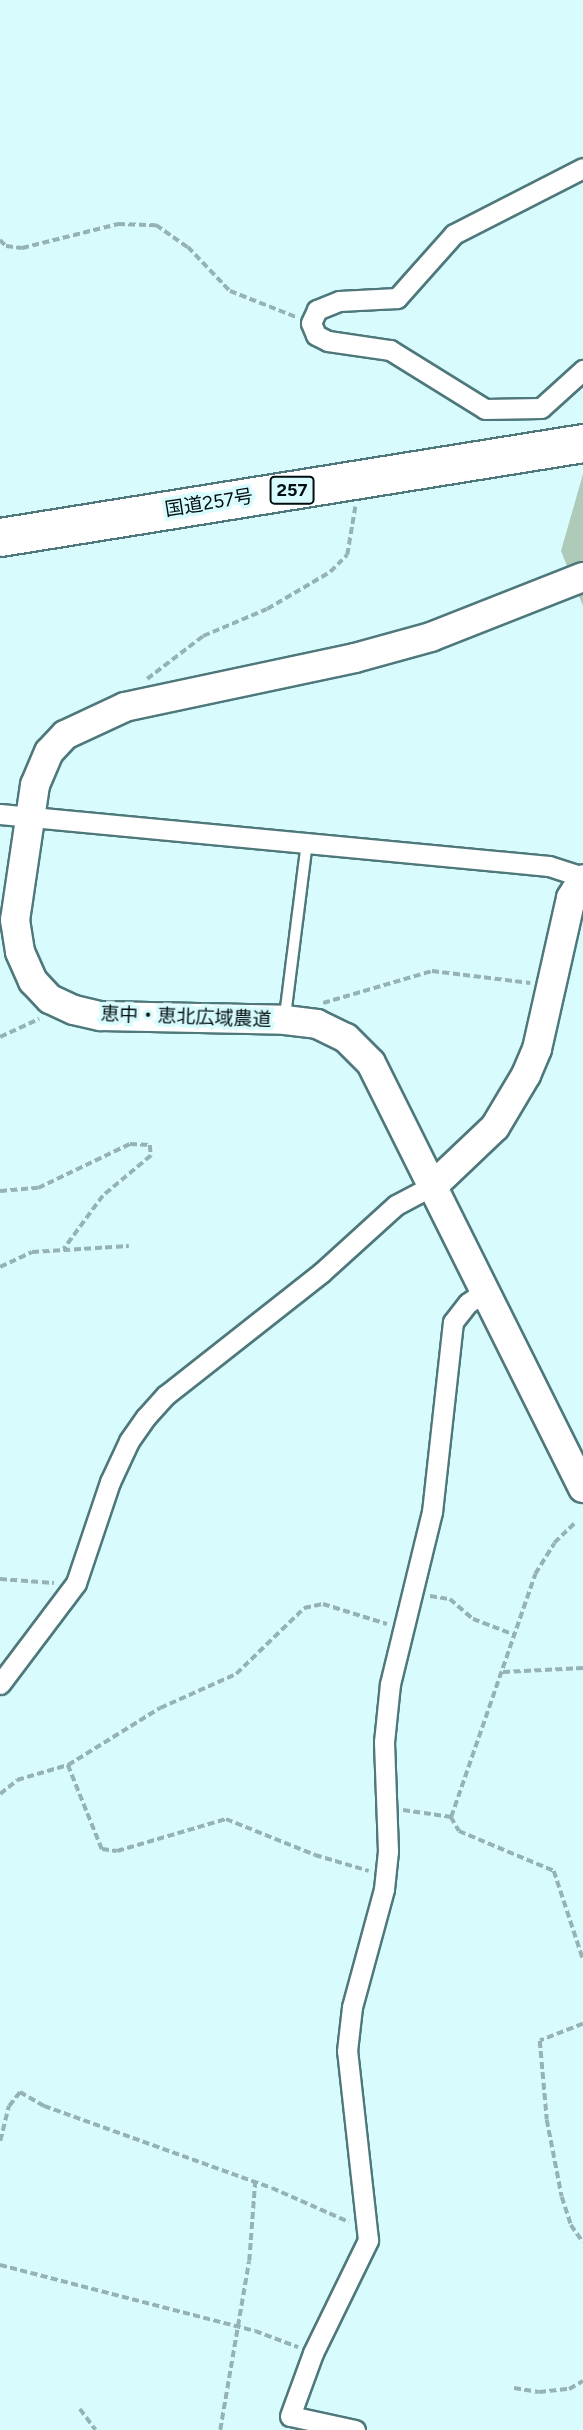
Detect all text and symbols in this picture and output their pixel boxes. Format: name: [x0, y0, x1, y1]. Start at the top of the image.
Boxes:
road number: 257: [269, 476, 315, 504]
street label: 国道257号: [163, 485, 255, 521]
street label: 恵中・恵北広域農道: [100, 1003, 272, 1031]

